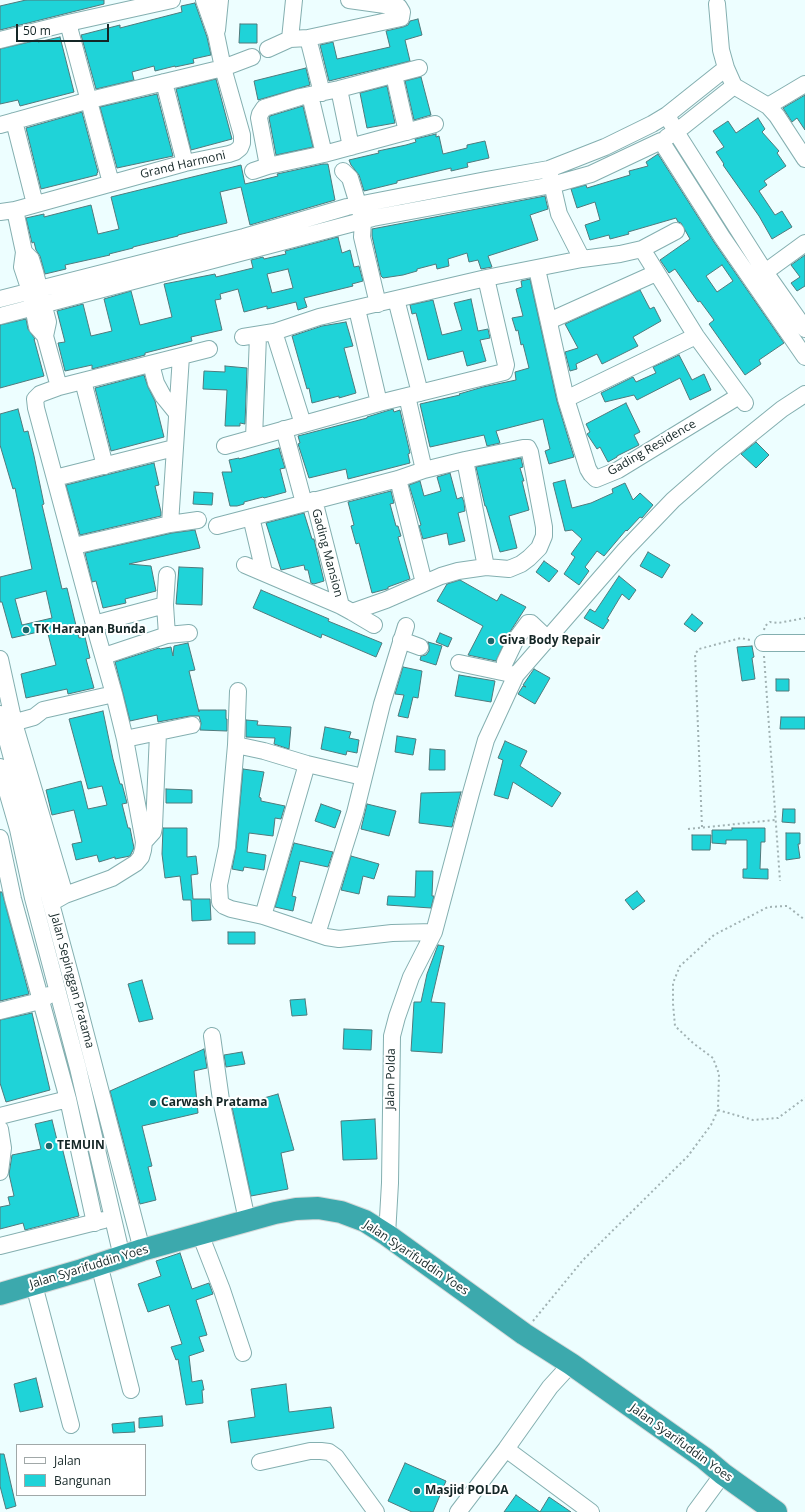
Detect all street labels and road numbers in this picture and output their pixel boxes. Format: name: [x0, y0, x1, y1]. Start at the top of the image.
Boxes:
street label: Grand Harmoni: [139, 148, 227, 182]
street label: Gading Residence: [605, 417, 699, 479]
street label: Gading Mansion: [308, 507, 346, 599]
street label: Jalan Sepinggan Pratama: [47, 912, 97, 1050]
street label: Jalan Polda: [383, 1048, 399, 1110]
street label: Jalan Syarifuddin Yoes: [361, 1218, 471, 1298]
street label: Jalan Syarifuddin Yoes: [28, 1242, 150, 1292]
street label: Jalan Syarifuddin Yoes: [627, 1401, 735, 1485]

